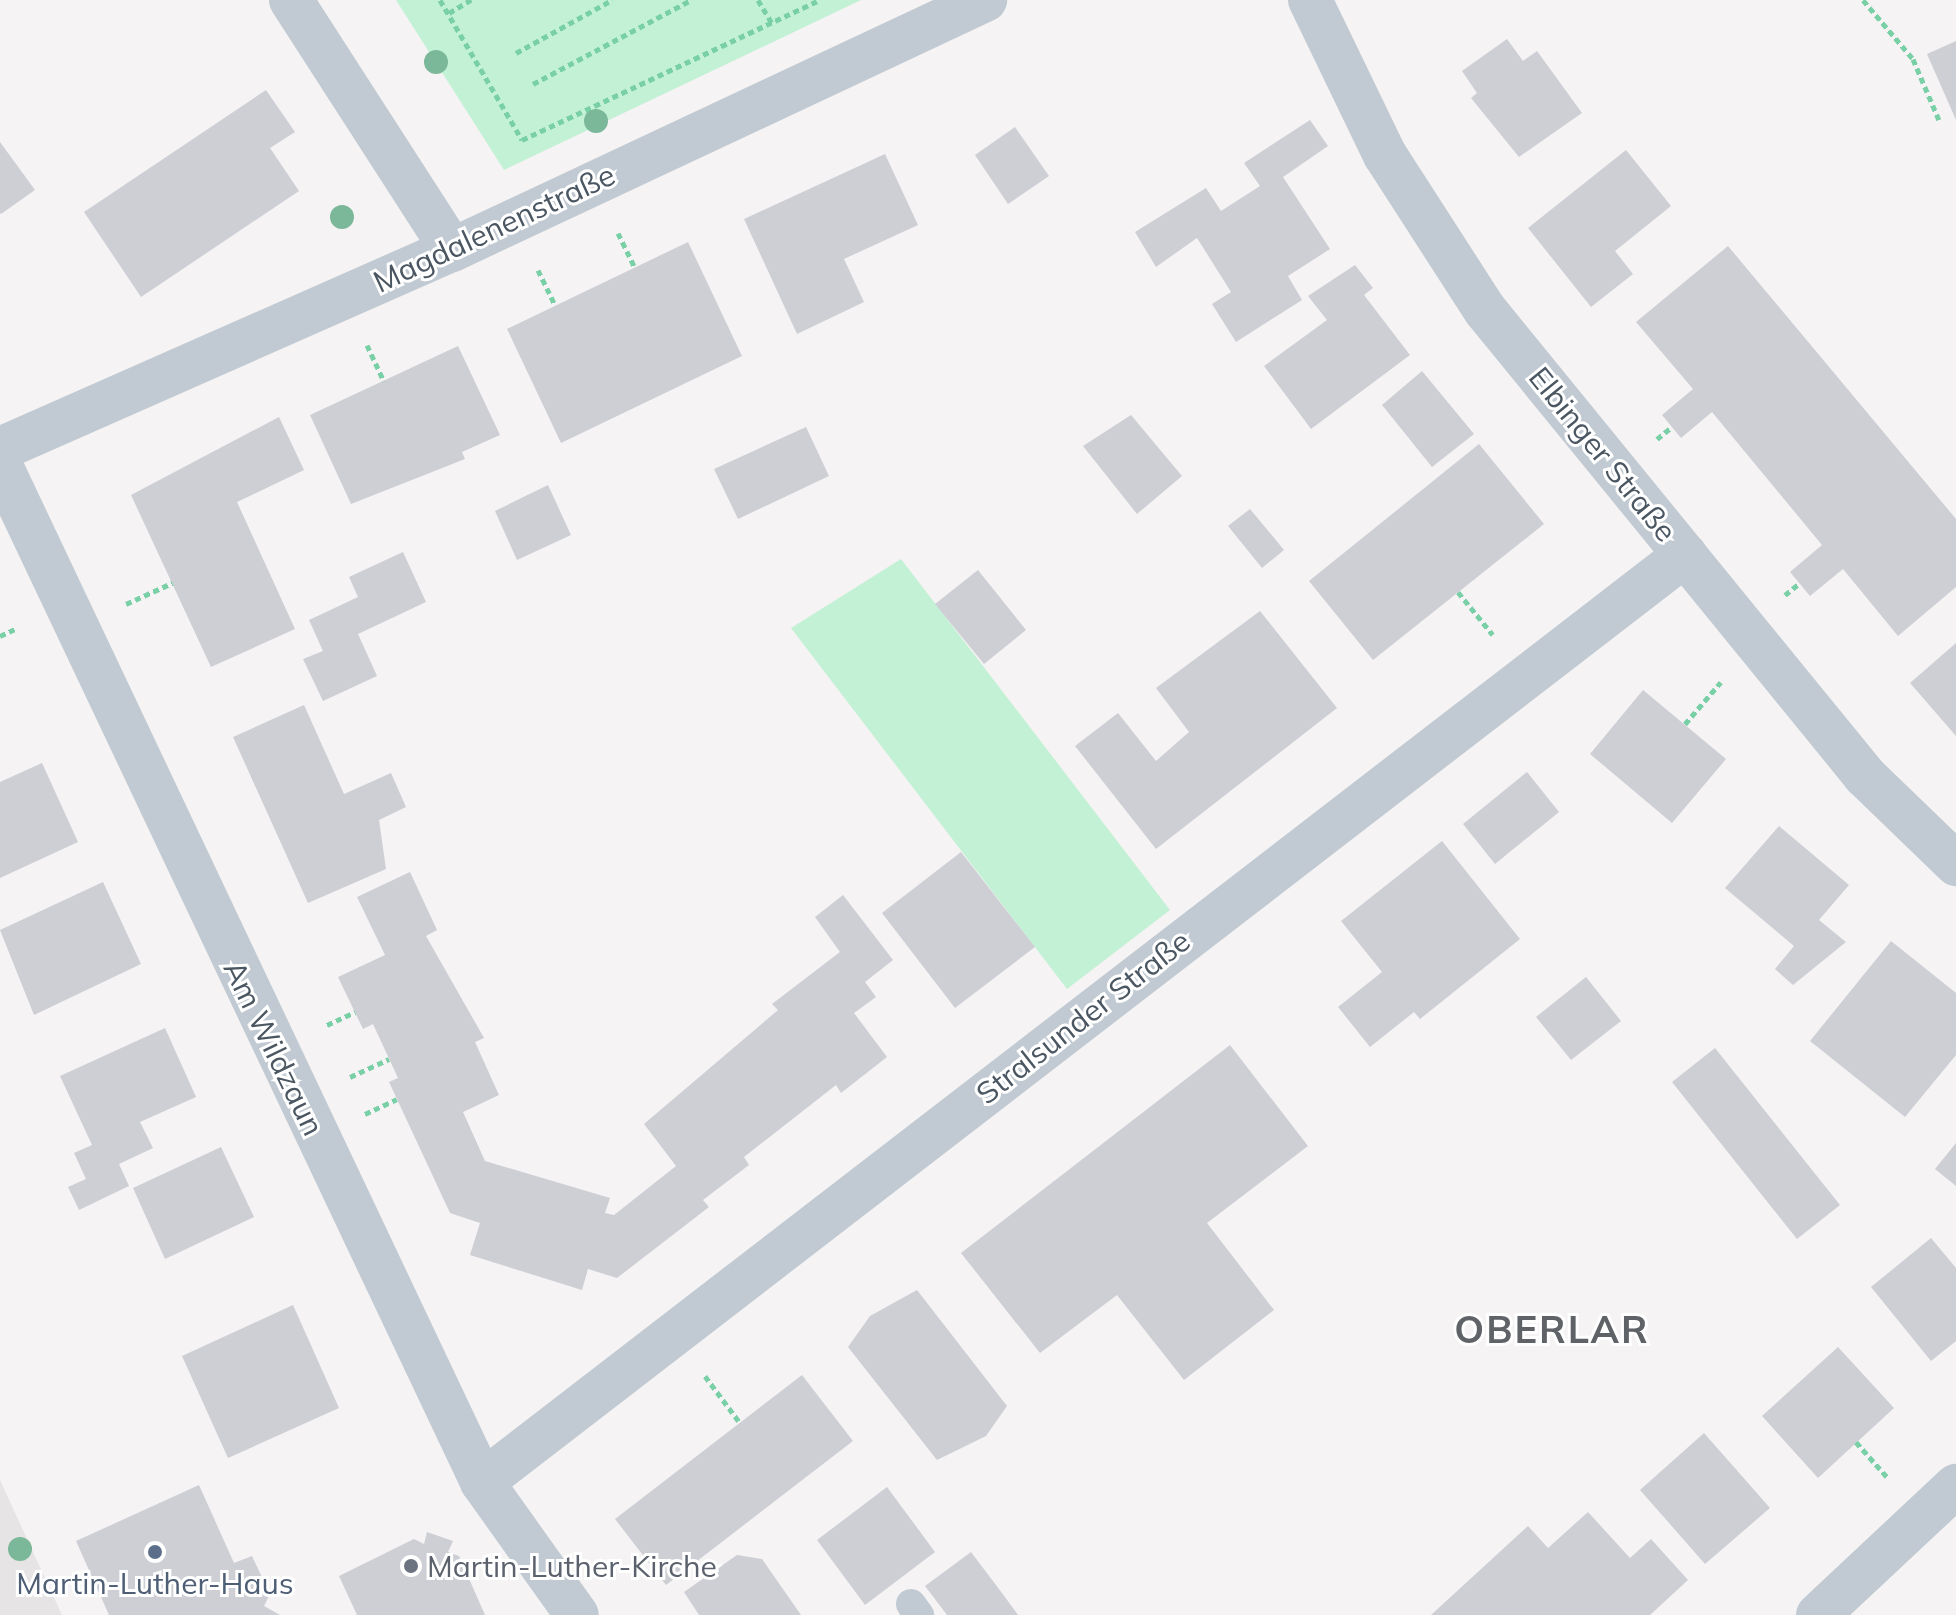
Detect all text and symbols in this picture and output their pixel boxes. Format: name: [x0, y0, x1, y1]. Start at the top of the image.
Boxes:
street label: Magdalenenstraße: [368, 156, 620, 300]
street label: Elbinger Straße: [1522, 360, 1684, 548]
street label: Stralsunder Straße: [969, 922, 1197, 1112]
street label: Am Wildzaun: [216, 955, 332, 1141]
district label: OBERLAR: [1454, 1307, 1650, 1353]
marker: Martin-Luther-Haus: [146, 1543, 164, 1561]
place label: Martin-Luther-Kirche: [427, 1548, 717, 1584]
marker: Martin-Luther-Kirche: [402, 1557, 420, 1575]
place label: Martin-Luther-Haus: [16, 1565, 294, 1601]

